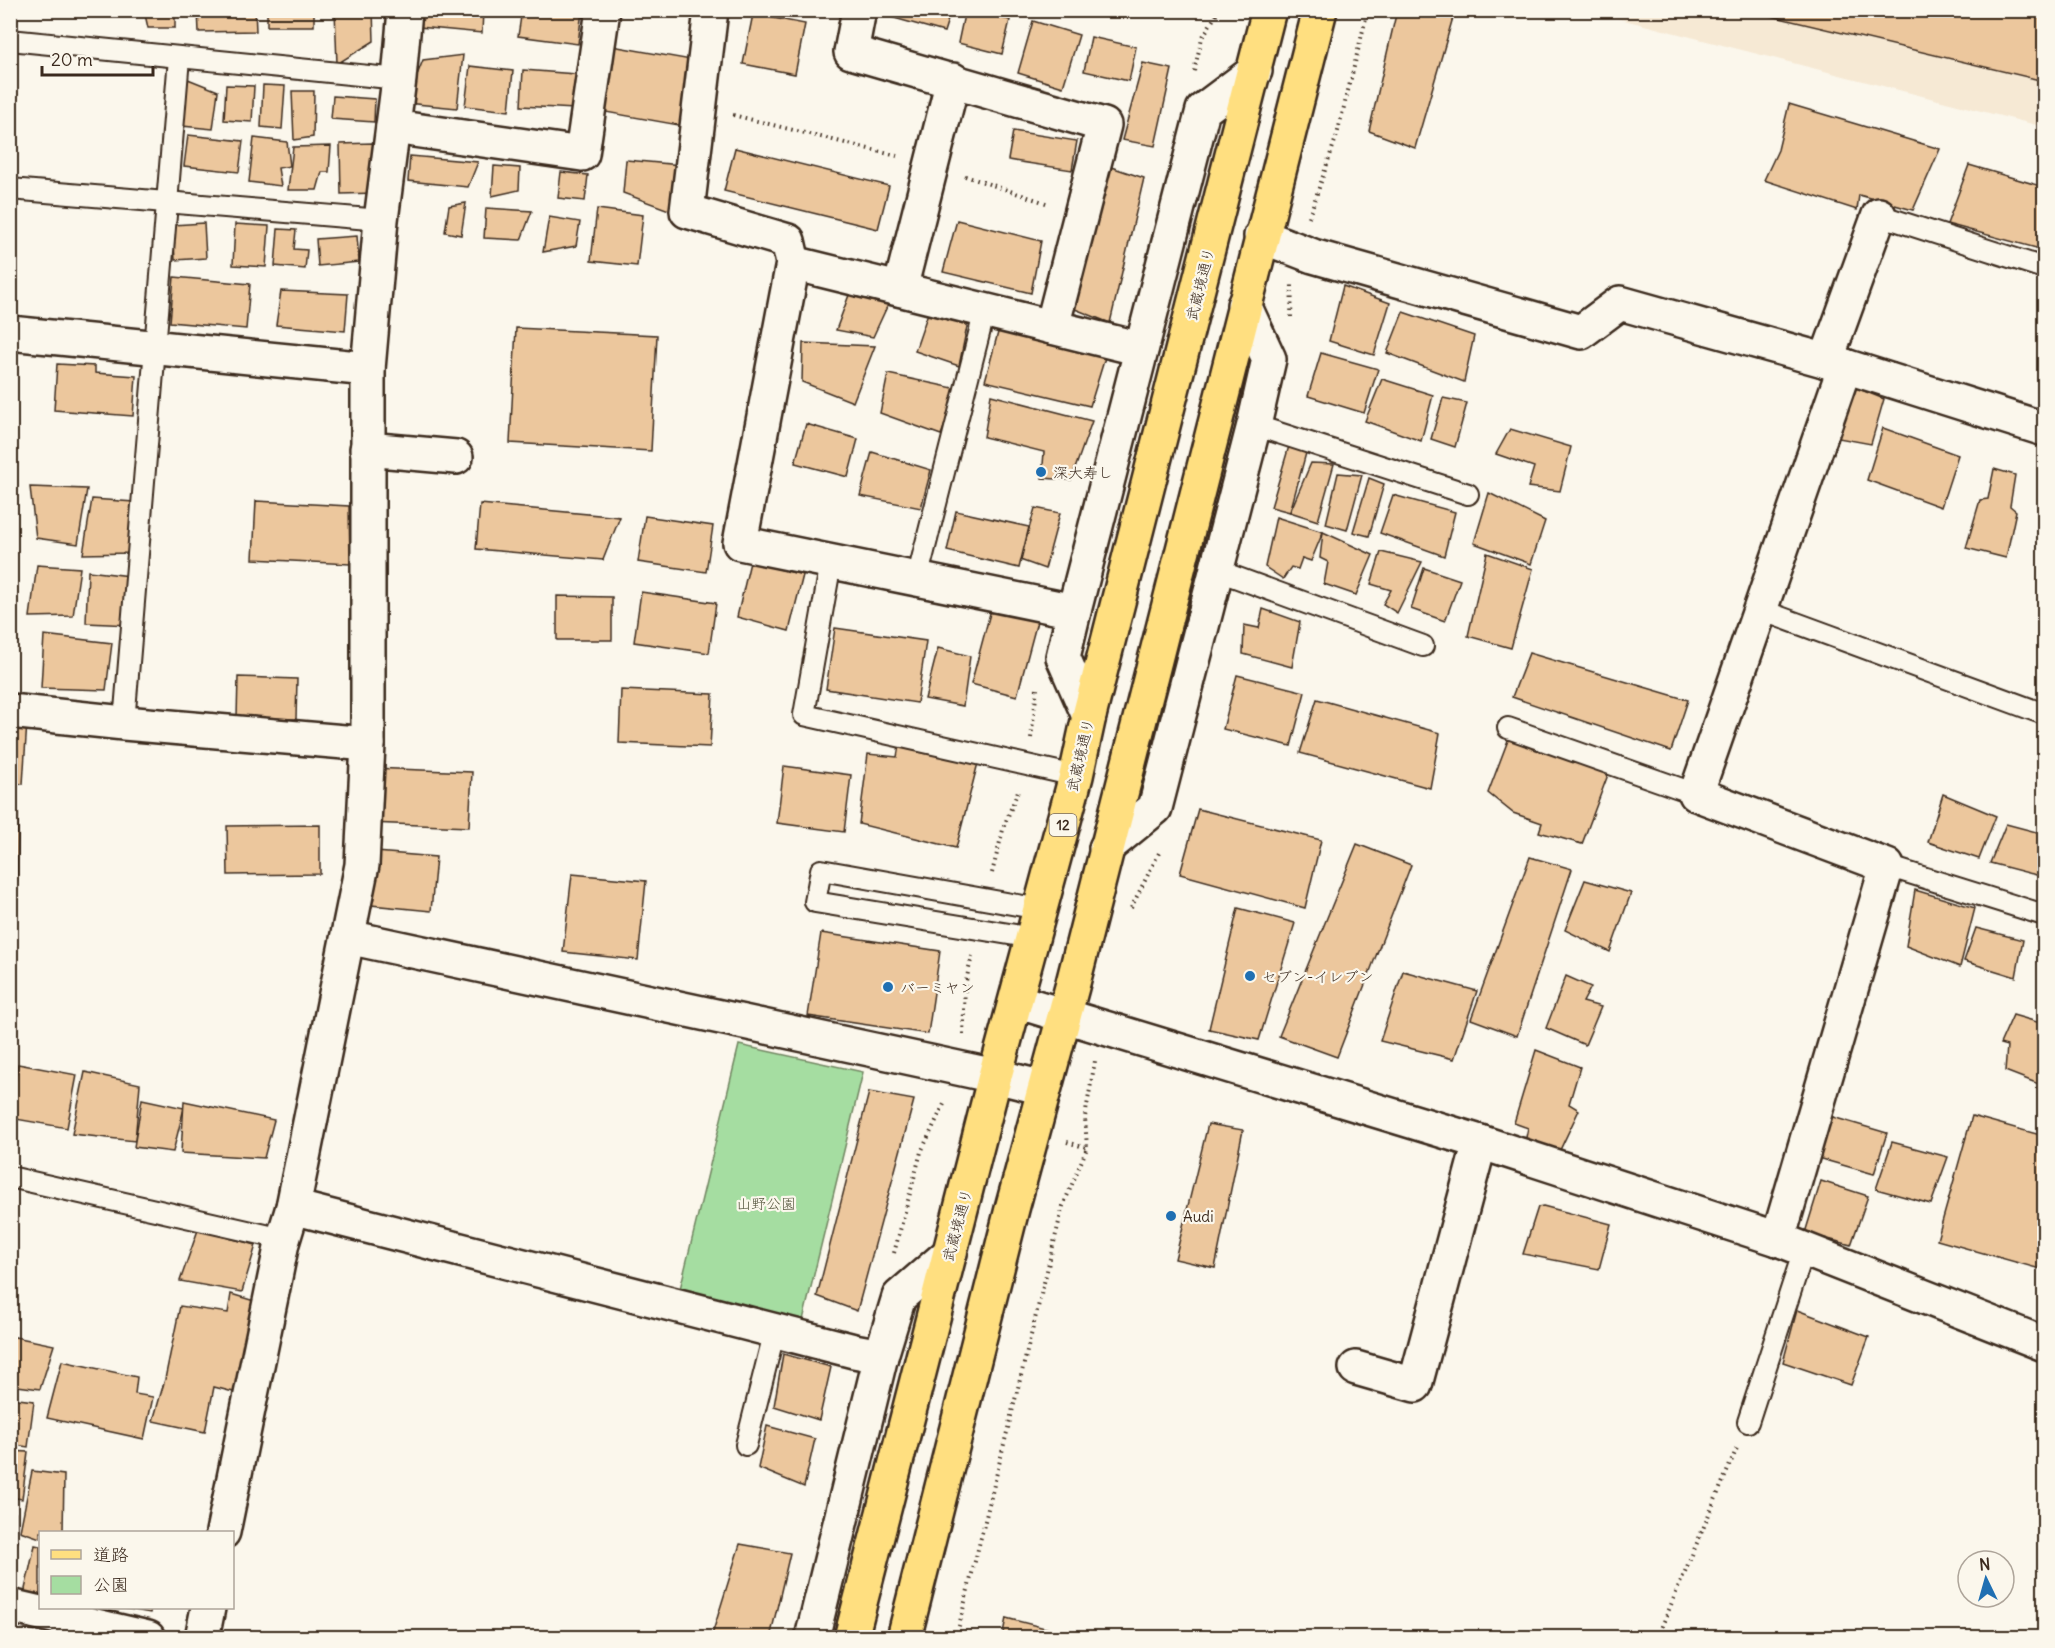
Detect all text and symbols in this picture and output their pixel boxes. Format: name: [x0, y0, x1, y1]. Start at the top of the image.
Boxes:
scale bar: [42, 39, 153, 77]
text: 20 m: [51, 48, 93, 71]
street label: 武蔵境通り: [1182, 245, 1218, 323]
place label: 深大寿し: [1053, 463, 1113, 482]
marker: 深大寿し: [1034, 465, 1048, 479]
street label: 武蔵境通り: [1062, 716, 1098, 794]
road number: 12: [1050, 814, 1076, 836]
place label: セブン-イレブン: [1262, 967, 1373, 986]
marker: セブン-イレブン: [1243, 969, 1257, 983]
place label: バーミヤン: [900, 978, 975, 997]
marker: バーミヤン: [881, 980, 895, 994]
street label: 武蔵境通り: [938, 1186, 976, 1264]
park label: 山野公園: [736, 1194, 796, 1213]
place label: Audi: [1183, 1207, 1214, 1226]
marker: Audi: [1164, 1209, 1178, 1223]
legend: [39, 1531, 234, 1609]
text: 道路: [93, 1543, 129, 1566]
north arrow: [1956, 1549, 2016, 1609]
text: N: [1978, 1554, 1991, 1575]
text: 公園: [93, 1573, 129, 1596]

